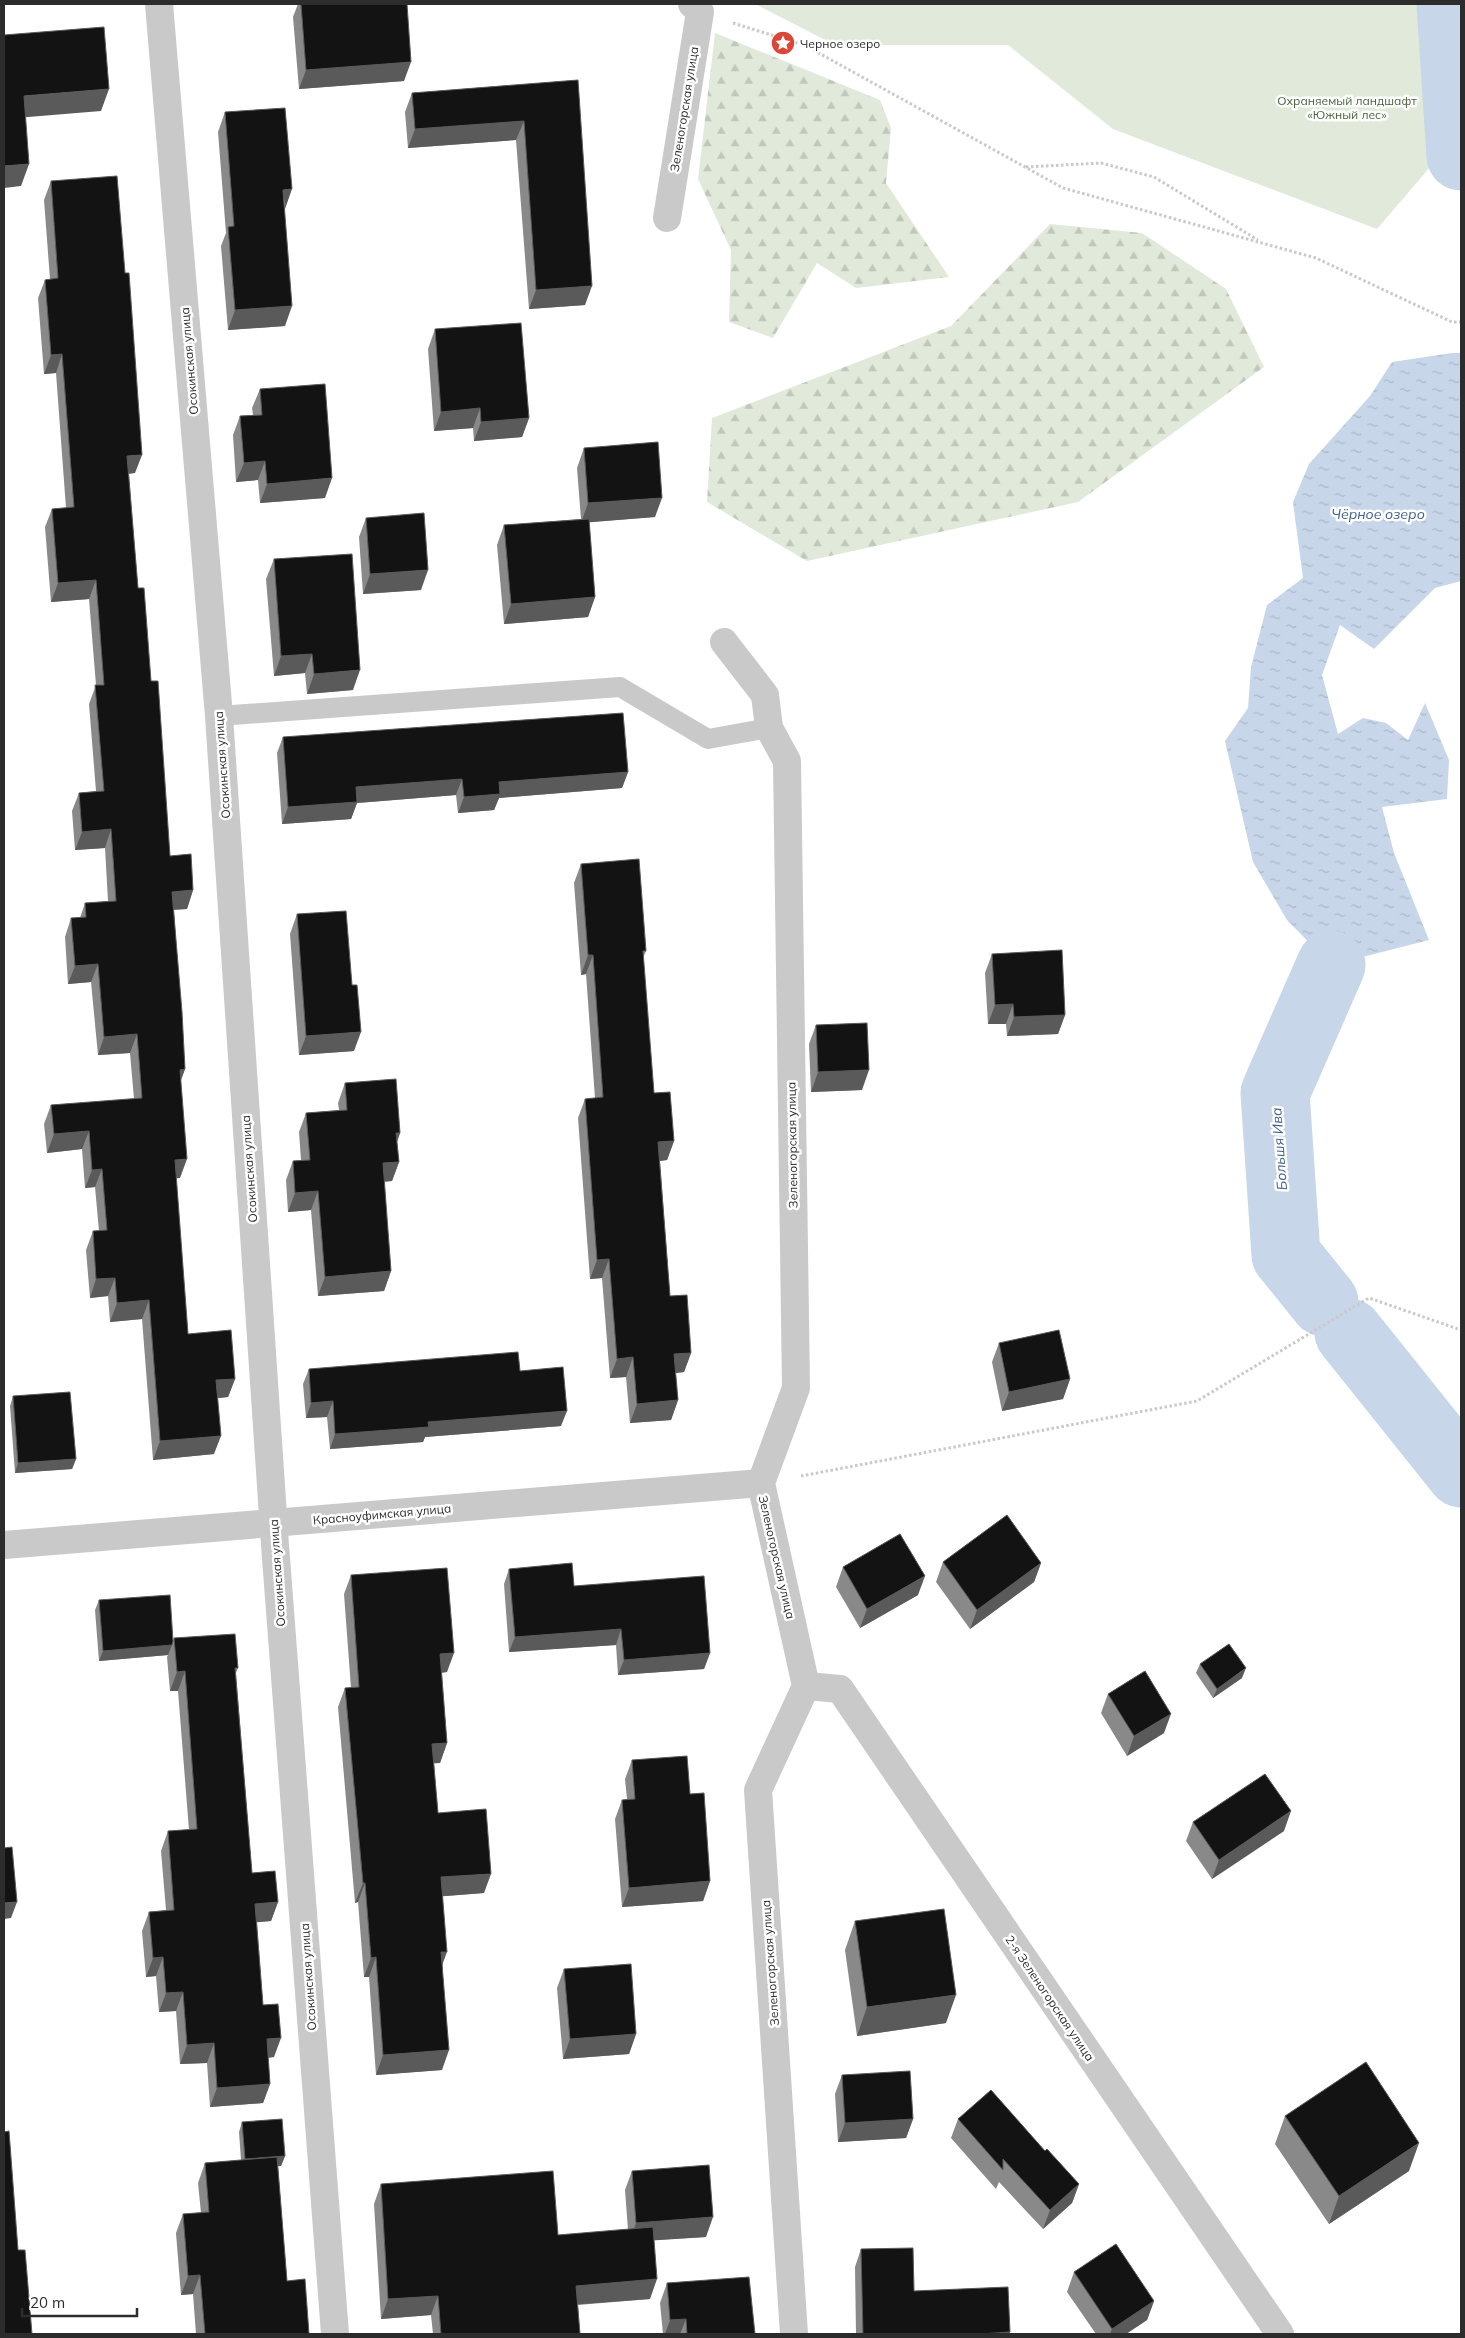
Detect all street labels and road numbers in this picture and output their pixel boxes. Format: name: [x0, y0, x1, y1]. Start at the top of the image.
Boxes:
street label: Зеленогорская улица: [667, 45, 701, 173]
street label: Осокинская улица: [177, 307, 201, 415]
street label: Осокинская улица: [211, 711, 233, 819]
street label: Зеленогорская улица: [783, 1082, 801, 1208]
street label: Осокинская улица: [238, 1115, 260, 1223]
street label: Зеленогорская улица: [755, 1494, 799, 1620]
street label: Красноуфимская улица: [312, 1500, 452, 1528]
street label: Осокинская улица: [266, 1519, 288, 1627]
street label: Зеленогорская улица: [758, 1899, 782, 2027]
street label: Осокинская улица: [297, 1923, 319, 2031]
street label: 2-я Зеленогорская улица: [1002, 1932, 1098, 2064]

